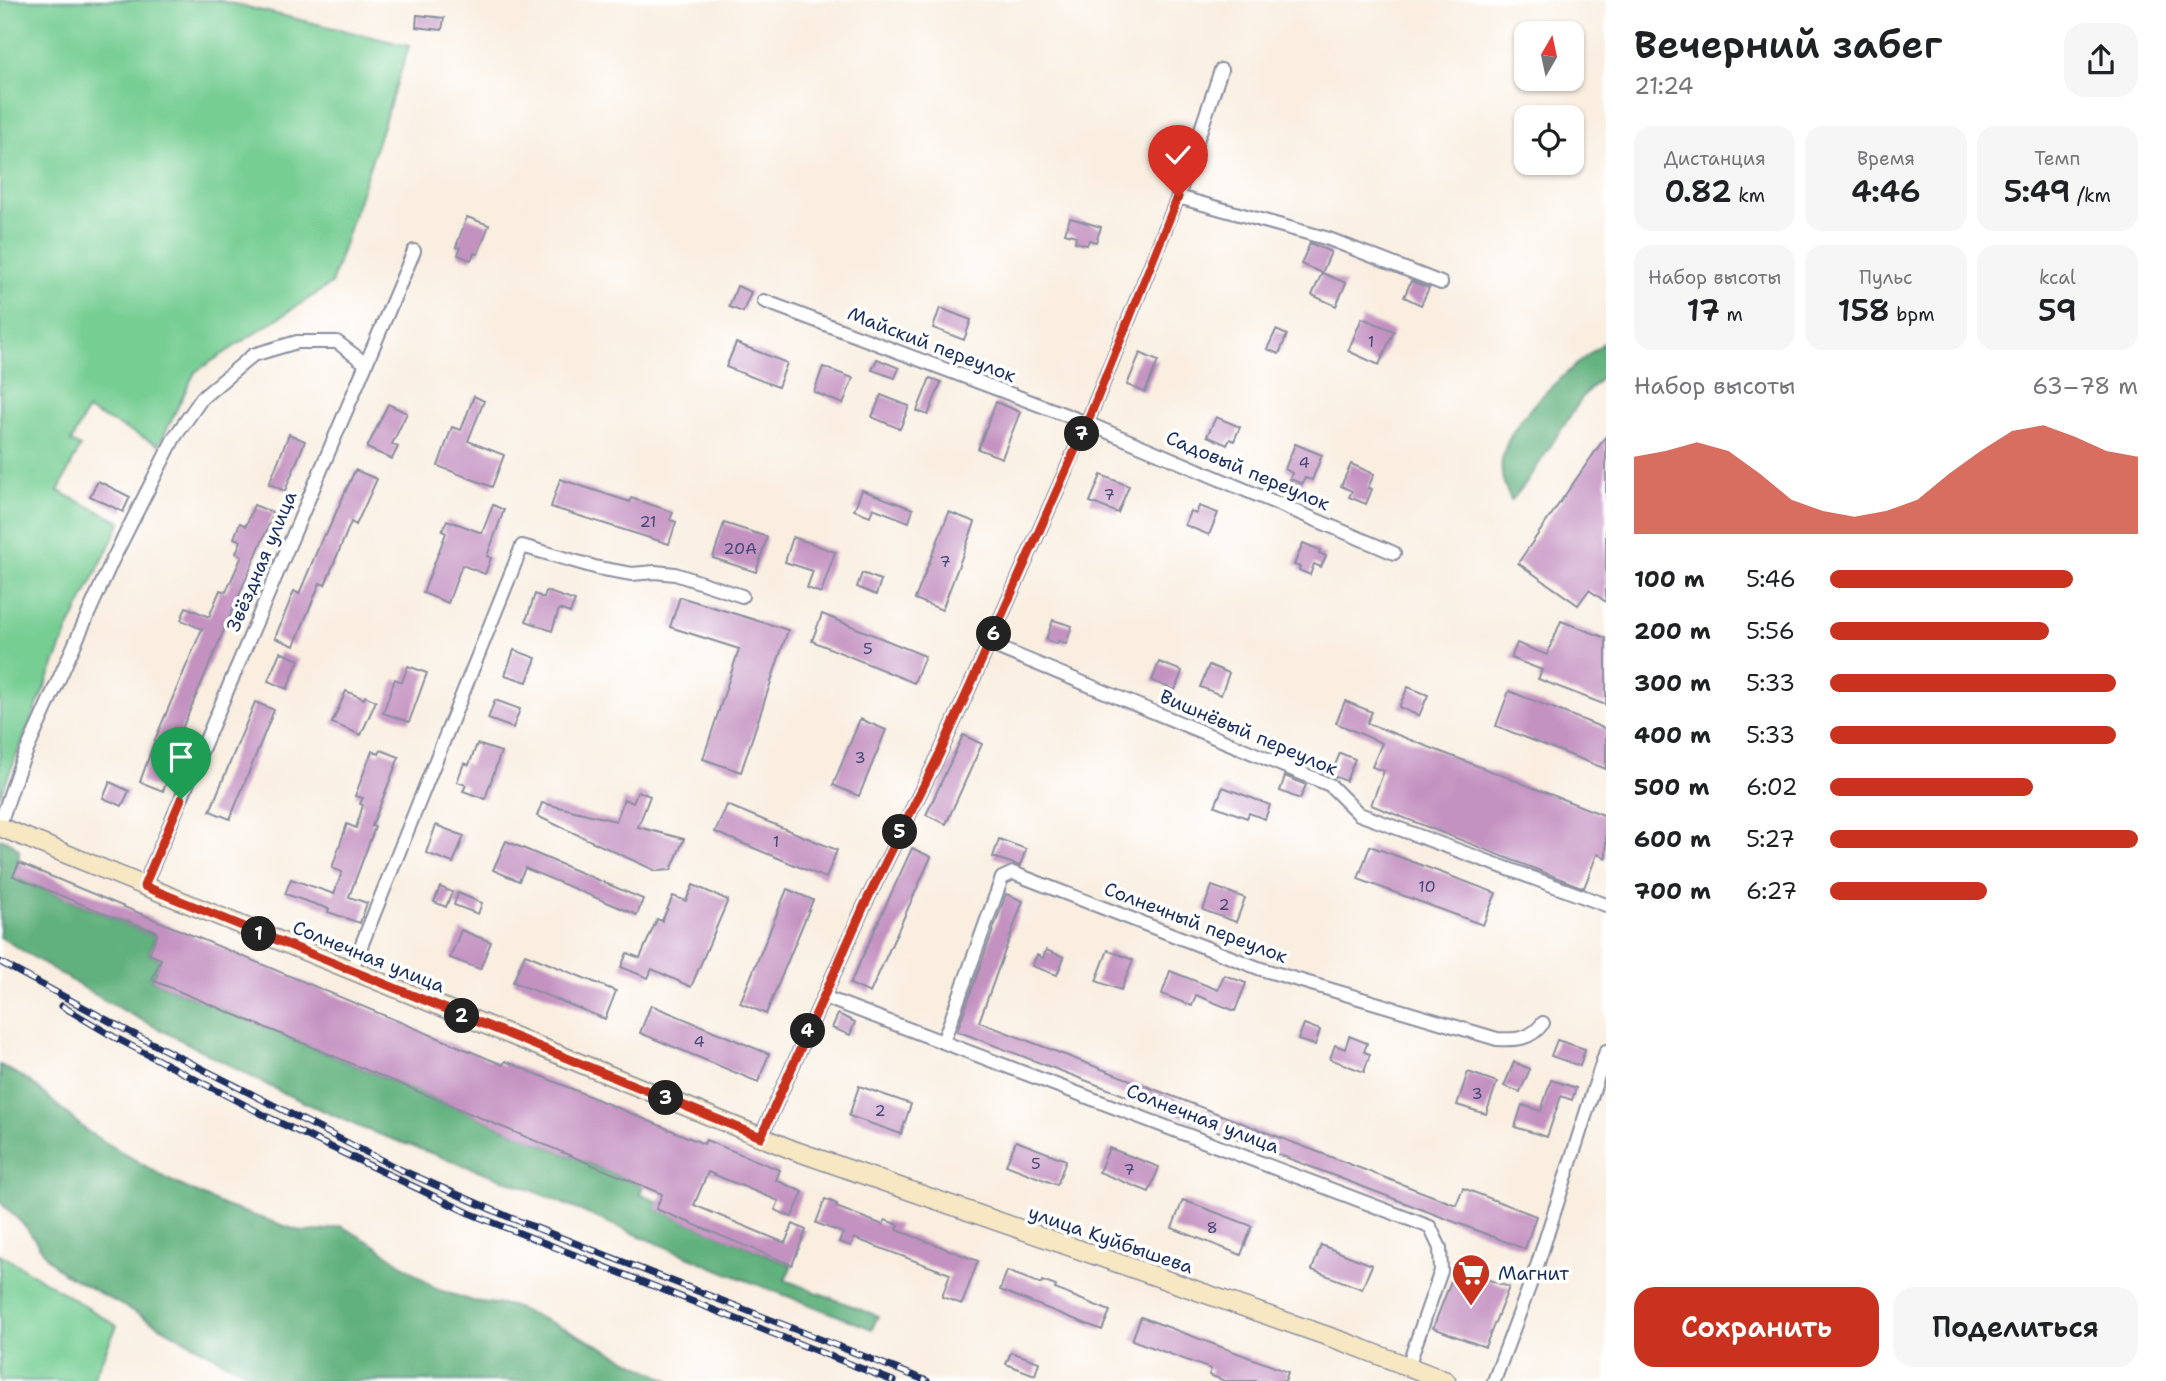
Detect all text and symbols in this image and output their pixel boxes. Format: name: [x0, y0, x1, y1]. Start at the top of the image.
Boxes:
text: Вечерний забег: [1634, 19, 1942, 70]
north arrow: [1514, 21, 1584, 91]
map controls: [1514, 21, 1584, 175]
button: share: [2064, 23, 2138, 97]
text: 21:24: [1634, 71, 1694, 101]
button: locate: [1514, 105, 1584, 175]
pin: [1148, 125, 1208, 197]
icon: check: [1159, 136, 1197, 174]
text: Дистанция: [1664, 146, 1766, 171]
text: Время: [1857, 146, 1915, 171]
text: Темп: [2034, 146, 2080, 171]
text: 0.82: [1664, 171, 1732, 212]
text: 4:46: [1851, 171, 1921, 212]
text: 5:49: [2004, 171, 2071, 212]
text: km: [1732, 183, 1765, 208]
text: /km: [2071, 183, 2111, 208]
text: Набор высоты: [1648, 265, 1781, 290]
text: Пульс: [1859, 265, 1913, 290]
text: kcal: [2039, 265, 2076, 290]
text: 17: [1686, 290, 1720, 331]
text: 158: [1837, 290, 1890, 331]
text: 59: [2038, 290, 2077, 331]
street label: Майский переулок: [844, 301, 1020, 388]
text: m: [1720, 302, 1743, 327]
text: bpm: [1890, 302, 1935, 327]
house number: 1: [1368, 331, 1374, 352]
text: Набор высоты: [1634, 371, 1795, 401]
text: 63–78 m: [2032, 371, 2138, 401]
pin: 7: [1064, 416, 1100, 452]
text: 7: [1075, 421, 1088, 446]
street label: Садовый переулок: [1162, 425, 1333, 516]
house number: 4: [1298, 452, 1310, 473]
house number: 7: [1103, 484, 1115, 505]
street label: Звёздная улица: [221, 487, 302, 635]
house number: 21: [639, 511, 657, 532]
house number: 20А: [723, 538, 757, 559]
house number: 7: [939, 551, 951, 572]
text: 100 m: [1634, 564, 1705, 594]
text: 5:46: [1746, 564, 1796, 594]
pin: 6: [976, 616, 1012, 652]
text: 200 m: [1634, 616, 1711, 646]
text: 5:56: [1746, 616, 1795, 646]
text: 6: [987, 621, 1000, 646]
house number: 5: [863, 638, 873, 659]
text: 300 m: [1634, 668, 1711, 698]
text: 5:33: [1746, 668, 1795, 698]
street label: Вишнёвый переулок: [1156, 684, 1341, 781]
text: 400 m: [1634, 720, 1711, 750]
text: 5:33: [1746, 720, 1795, 750]
pin: [151, 727, 211, 799]
icon: arrive: [162, 738, 200, 776]
house number: 3: [854, 747, 866, 768]
text: 500 m: [1634, 772, 1709, 802]
text: 6:02: [1746, 772, 1798, 802]
pin: 5: [883, 814, 918, 850]
text: 5: [894, 819, 905, 844]
text: 600 m: [1634, 824, 1711, 854]
text: 5:27: [1746, 824, 1795, 854]
house number: 1: [773, 831, 779, 852]
street label: Солнечный переулок: [1101, 876, 1291, 969]
house number: 10: [1418, 876, 1436, 897]
text: 700 m: [1634, 876, 1711, 906]
text: 6:27: [1746, 876, 1797, 906]
house number: 2: [1218, 894, 1230, 915]
street label: Солнечная улица: [289, 915, 449, 998]
pin: 1: [242, 916, 276, 951]
text: 1: [254, 921, 263, 946]
pin: 2: [444, 998, 480, 1034]
text: 2: [455, 1003, 468, 1028]
pin: 4: [790, 1014, 826, 1048]
text: 4: [801, 1018, 814, 1043]
house number: 4: [693, 1031, 705, 1052]
street label: Солнечная улица: [1123, 1078, 1283, 1159]
pin: 3: [648, 1080, 684, 1116]
house number: 3: [1471, 1083, 1483, 1104]
text: 3: [659, 1085, 672, 1110]
house number: 2: [874, 1100, 886, 1121]
house number: 5: [1031, 1153, 1041, 1174]
house number: 7: [1123, 1159, 1135, 1180]
street label: улица Куйбышева: [1025, 1200, 1197, 1279]
house number: 8: [1206, 1217, 1218, 1238]
supermarket icon: Магнит: [1450, 1252, 1492, 1307]
place label: Магнит: [1498, 1261, 1569, 1286]
button: Сохранить: [1634, 1287, 1879, 1367]
button: Поделиться: [1893, 1287, 2138, 1367]

